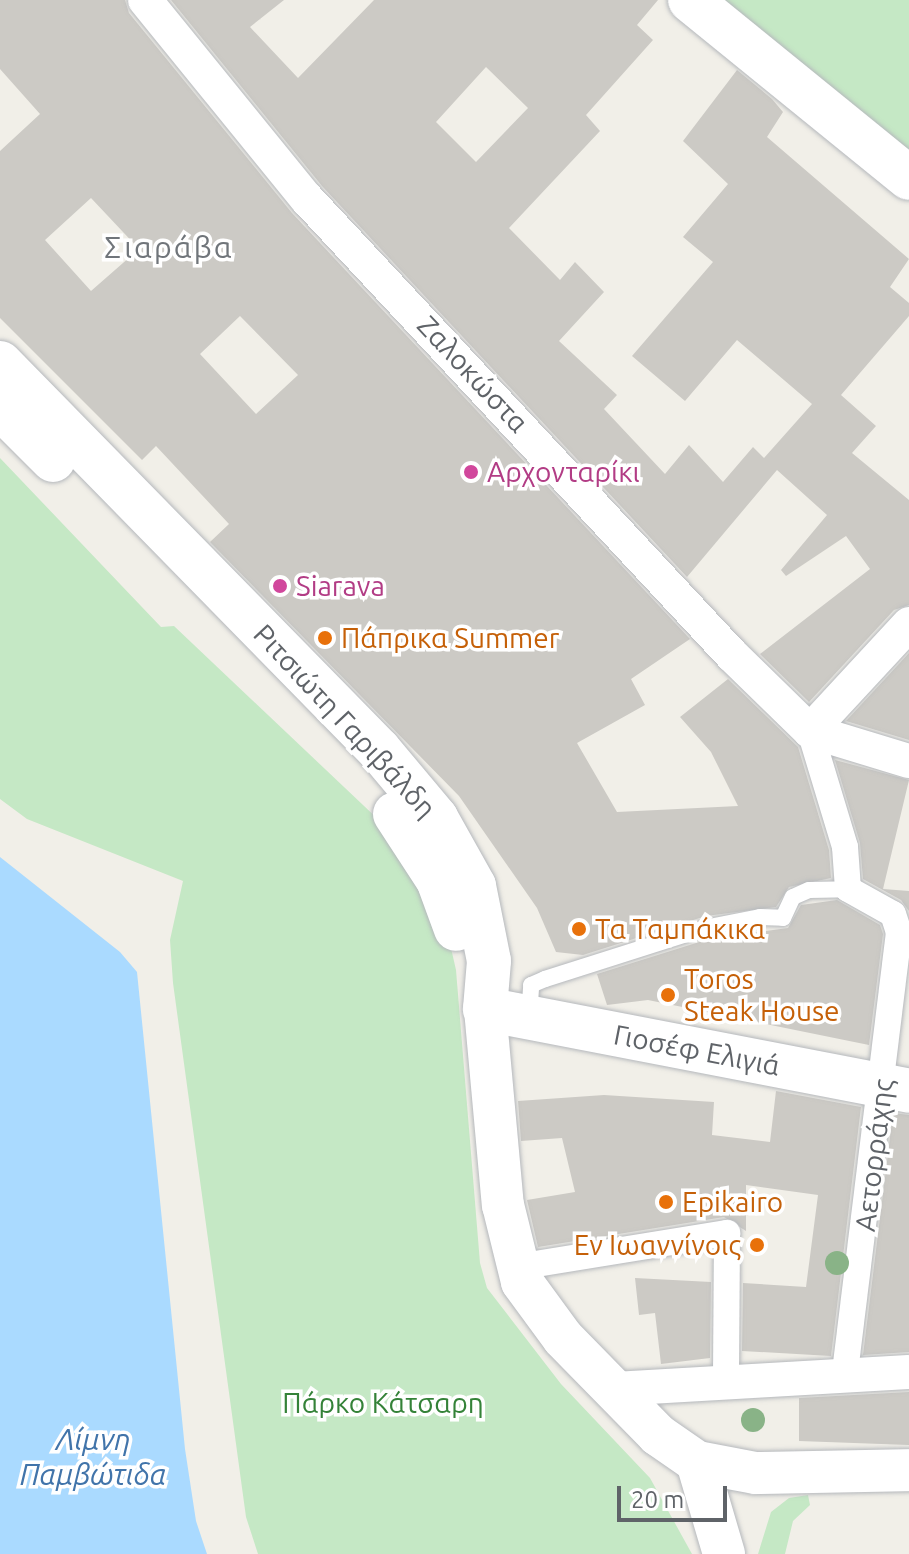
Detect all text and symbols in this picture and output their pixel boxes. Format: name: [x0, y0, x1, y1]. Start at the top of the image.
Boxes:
district label: Σιαράβα: [104, 229, 234, 265]
street label: Ζαλοκώστα: [411, 309, 535, 439]
place label: Αρχονταρίκι: [487, 455, 640, 489]
marker: Αρχονταρίκι: [462, 463, 480, 481]
place label: Siarava: [296, 569, 385, 603]
marker: Siarava: [271, 577, 289, 595]
street label: Ριτσιώτη Γαριβάλδη: [247, 617, 443, 825]
place label: Πάπρικα Summer: [341, 621, 559, 655]
marker: Πάπρικα Summer: [316, 629, 334, 647]
place label: Τα Ταμπάκικα: [595, 912, 765, 946]
marker: Τα Ταμπάκικα: [570, 920, 588, 938]
place label: Toros Steak House: [684, 962, 840, 1028]
marker: Toros Steak House: [659, 986, 677, 1004]
street label: Γιοσέφ Ελιγιά: [611, 1017, 783, 1083]
street label: Αετορράχης: [848, 1077, 900, 1233]
place label: Epikairo: [682, 1185, 783, 1219]
marker: Epikairo: [657, 1193, 675, 1211]
place label: Εν Ιωαννίνοις: [574, 1228, 741, 1262]
marker: Εν Ιωαννίνοις: [748, 1236, 766, 1254]
park label: Πάρκο Κάτσαρη: [282, 1386, 484, 1420]
water label: Λίμνη Παμβώτιδα: [20, 1421, 166, 1492]
scale bar: [621, 1470, 731, 1520]
text: 20 m: [631, 1486, 684, 1513]

